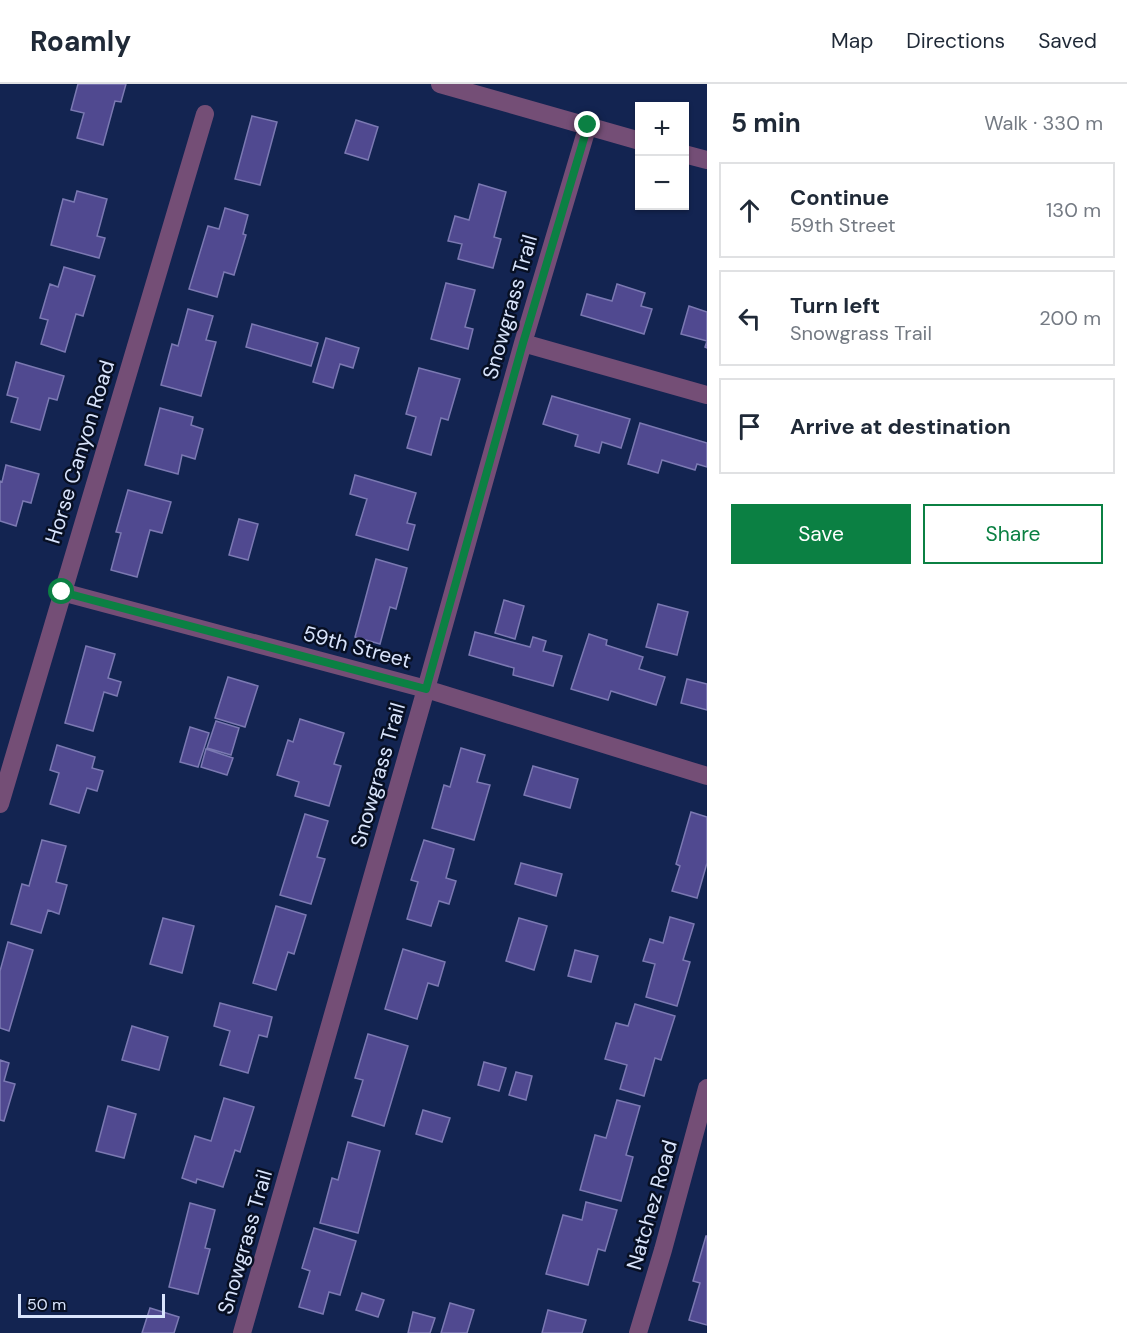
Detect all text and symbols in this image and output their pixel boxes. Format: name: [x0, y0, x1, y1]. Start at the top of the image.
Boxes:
text: Roamly: [30, 23, 131, 60]
text: Map: [831, 27, 873, 55]
text: Directions: [906, 27, 1005, 55]
text: Saved: [1038, 27, 1097, 55]
map controls: [635, 102, 689, 210]
button: +: [635, 102, 689, 156]
text: 5 min: [731, 106, 801, 140]
text: Walk · 330 m: [984, 110, 1103, 136]
route end: [574, 111, 600, 137]
button: −: [635, 156, 689, 210]
text: Continue: [790, 183, 889, 212]
icon: ahead: [733, 194, 766, 227]
text: 130 m: [1046, 197, 1101, 223]
text: 59th Street: [790, 212, 896, 238]
street label: Snowgrass Trail: [476, 232, 544, 382]
text: Turn left: [790, 291, 880, 320]
icon: left: [733, 302, 766, 335]
text: 200 m: [1039, 305, 1101, 331]
text: Snowgrass Trail: [790, 320, 932, 346]
street label: Horse Canyon Road: [39, 357, 121, 547]
icon: arrive: [733, 410, 766, 443]
text: Arrive at destination: [790, 412, 1011, 441]
button: Save: [731, 504, 911, 564]
button: Share: [923, 504, 1103, 564]
route start: [48, 578, 74, 604]
street label: 59th Street: [300, 619, 414, 675]
street label: Snowgrass Trail: [344, 700, 412, 850]
street label: Natchez Road: [620, 1137, 684, 1273]
street label: Snowgrass Trail: [211, 1167, 279, 1317]
scale bar: [18, 1291, 165, 1318]
text: 50 m: [27, 1294, 66, 1315]

